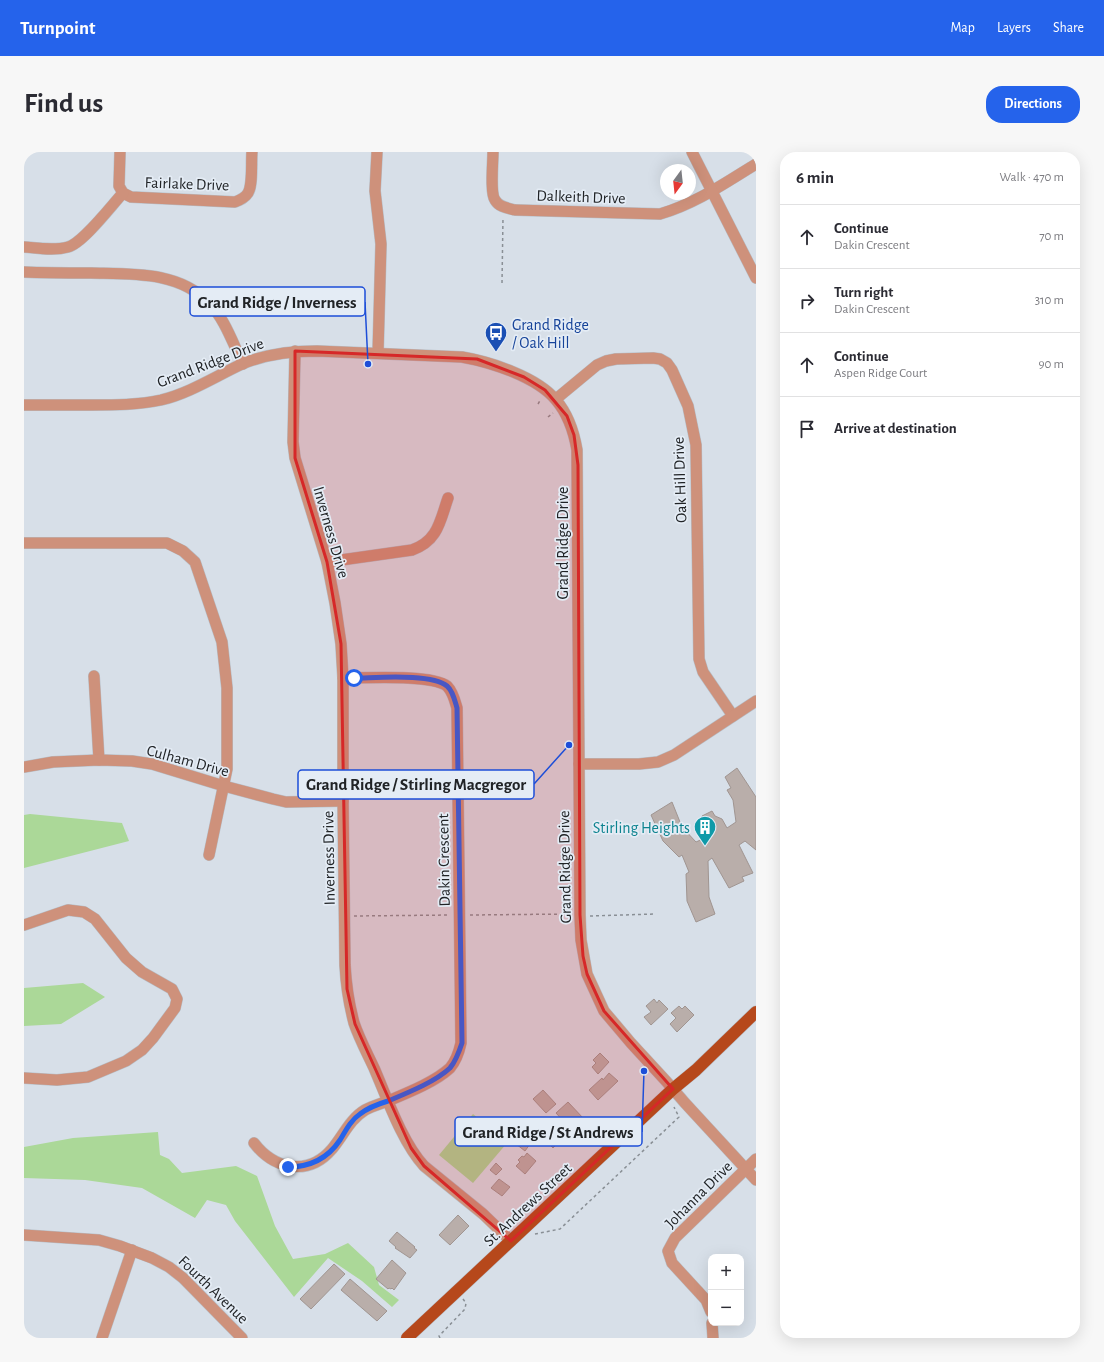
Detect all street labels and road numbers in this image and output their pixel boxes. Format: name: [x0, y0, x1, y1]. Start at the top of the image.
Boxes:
street label: Fairlake Drive: [144, 175, 230, 193]
street label: Dalkeith Drive: [536, 187, 626, 207]
street label: Grand Ridge Drive: [155, 335, 266, 391]
street label: Oak Hill Drive: [671, 437, 689, 523]
street label: Inverness Drive: [310, 485, 352, 580]
street label: Grand Ridge Drive: [555, 487, 571, 599]
street label: Culham Drive: [145, 742, 231, 780]
street label: Grand Ridge Drive: [556, 810, 574, 924]
street label: Inverness Drive: [320, 811, 338, 905]
street label: Dakin Crescent: [435, 813, 453, 907]
street label: Johanna Drive: [662, 1158, 735, 1231]
street label: St. Andrews Street: [481, 1160, 575, 1249]
street label: Fourth Avenue: [175, 1253, 251, 1327]

